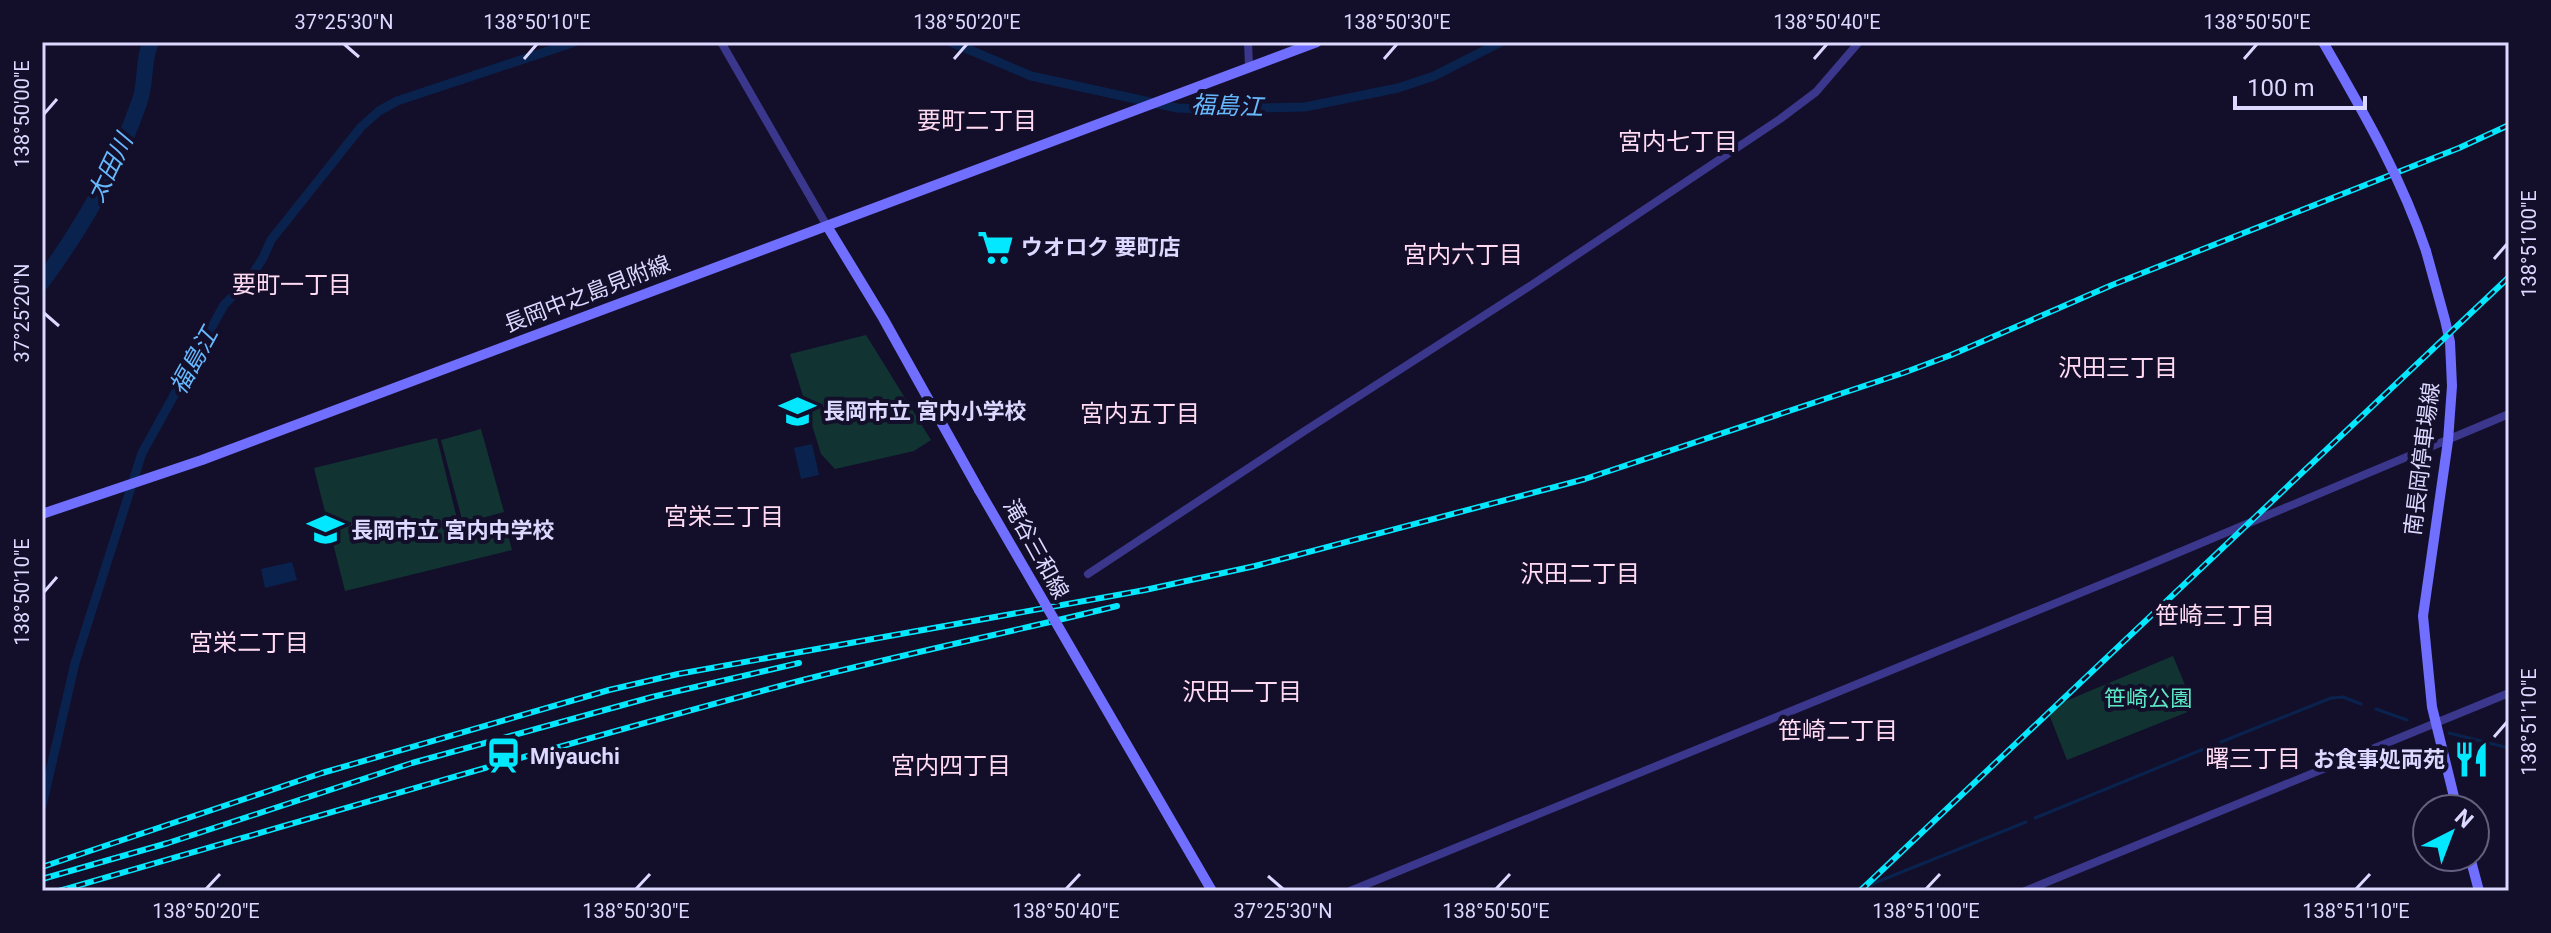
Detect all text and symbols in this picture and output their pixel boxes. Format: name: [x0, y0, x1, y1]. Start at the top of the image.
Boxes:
text: 37°25'30"N: [294, 10, 394, 34]
text: 138°50'10"E: [483, 10, 591, 34]
text: 138°50'20"E: [913, 10, 1021, 34]
text: 138°50'30"E: [1343, 10, 1451, 34]
text: 138°50'40"E: [1773, 10, 1881, 34]
text: 138°50'50"E: [2203, 10, 2311, 34]
text: 138°50'00"E: [10, 60, 34, 168]
scale bar: [2235, 60, 2365, 110]
text: 100 m: [2247, 74, 2314, 102]
water label: 福島江: [1191, 91, 1266, 121]
district label: 要町二丁目: [917, 107, 1037, 135]
water label: 太田川: [82, 127, 140, 206]
district label: 宮内七丁目: [1618, 128, 1738, 156]
text: 138°51'00"E: [2517, 190, 2541, 298]
supermarket icon: ウオロク 要町店: [976, 228, 1014, 266]
place label: ウオロク 要町店: [1021, 235, 1180, 260]
district label: 宮内六丁目: [1403, 241, 1523, 269]
street label: 長岡中之島見附線: [500, 251, 674, 337]
text: 37°25'20"N: [10, 263, 34, 363]
district label: 要町一丁目: [232, 271, 352, 299]
water label: 福島江: [164, 320, 225, 399]
district label: 沢田三丁目: [2058, 354, 2178, 382]
street label: 南長岡停車場線: [2400, 381, 2444, 537]
school or university icon: 長岡市立 宮内小学校: [778, 392, 816, 430]
place label: 長岡市立 宮内小学校: [823, 399, 1026, 424]
district label: 宮内五丁目: [1080, 400, 1200, 428]
street label: 滝谷三和線: [998, 495, 1074, 603]
district label: 宮栄三丁目: [664, 503, 784, 531]
school or university icon: 長岡市立 宮内中学校: [306, 511, 344, 549]
place label: 長岡市立 宮内中学校: [351, 518, 554, 543]
text: 138°50'10"E: [10, 538, 34, 646]
district label: 沢田二丁目: [1520, 560, 1640, 588]
district label: 笹崎三丁目: [2155, 602, 2275, 630]
district label: 宮栄二丁目: [189, 629, 309, 657]
text: 138°51'10"E: [2517, 668, 2541, 776]
district label: 沢田一丁目: [1182, 678, 1302, 706]
park label: 笹崎公園: [2104, 686, 2192, 711]
district label: 笹崎二丁目: [1778, 717, 1898, 745]
station icon: Miyauchi: [485, 737, 523, 775]
restaurant icon: お食事処両苑: [2452, 740, 2490, 778]
place label: Miyauchi: [530, 744, 620, 769]
district label: 曙三丁目: [2205, 745, 2301, 773]
place label: お食事処両苑: [2313, 747, 2445, 772]
district label: 宮内四丁目: [891, 752, 1011, 780]
north arrow: [2411, 793, 2491, 873]
text: N: [2450, 804, 2478, 833]
text: 138°50'20"E: [152, 899, 260, 923]
text: 138°50'30"E: [582, 899, 690, 923]
text: 138°50'40"E: [1012, 899, 1120, 923]
text: 37°25'30"N: [1233, 899, 1333, 923]
text: 138°50'50"E: [1442, 899, 1550, 923]
text: 138°51'00"E: [1872, 899, 1980, 923]
text: 138°51'10"E: [2302, 899, 2410, 923]

